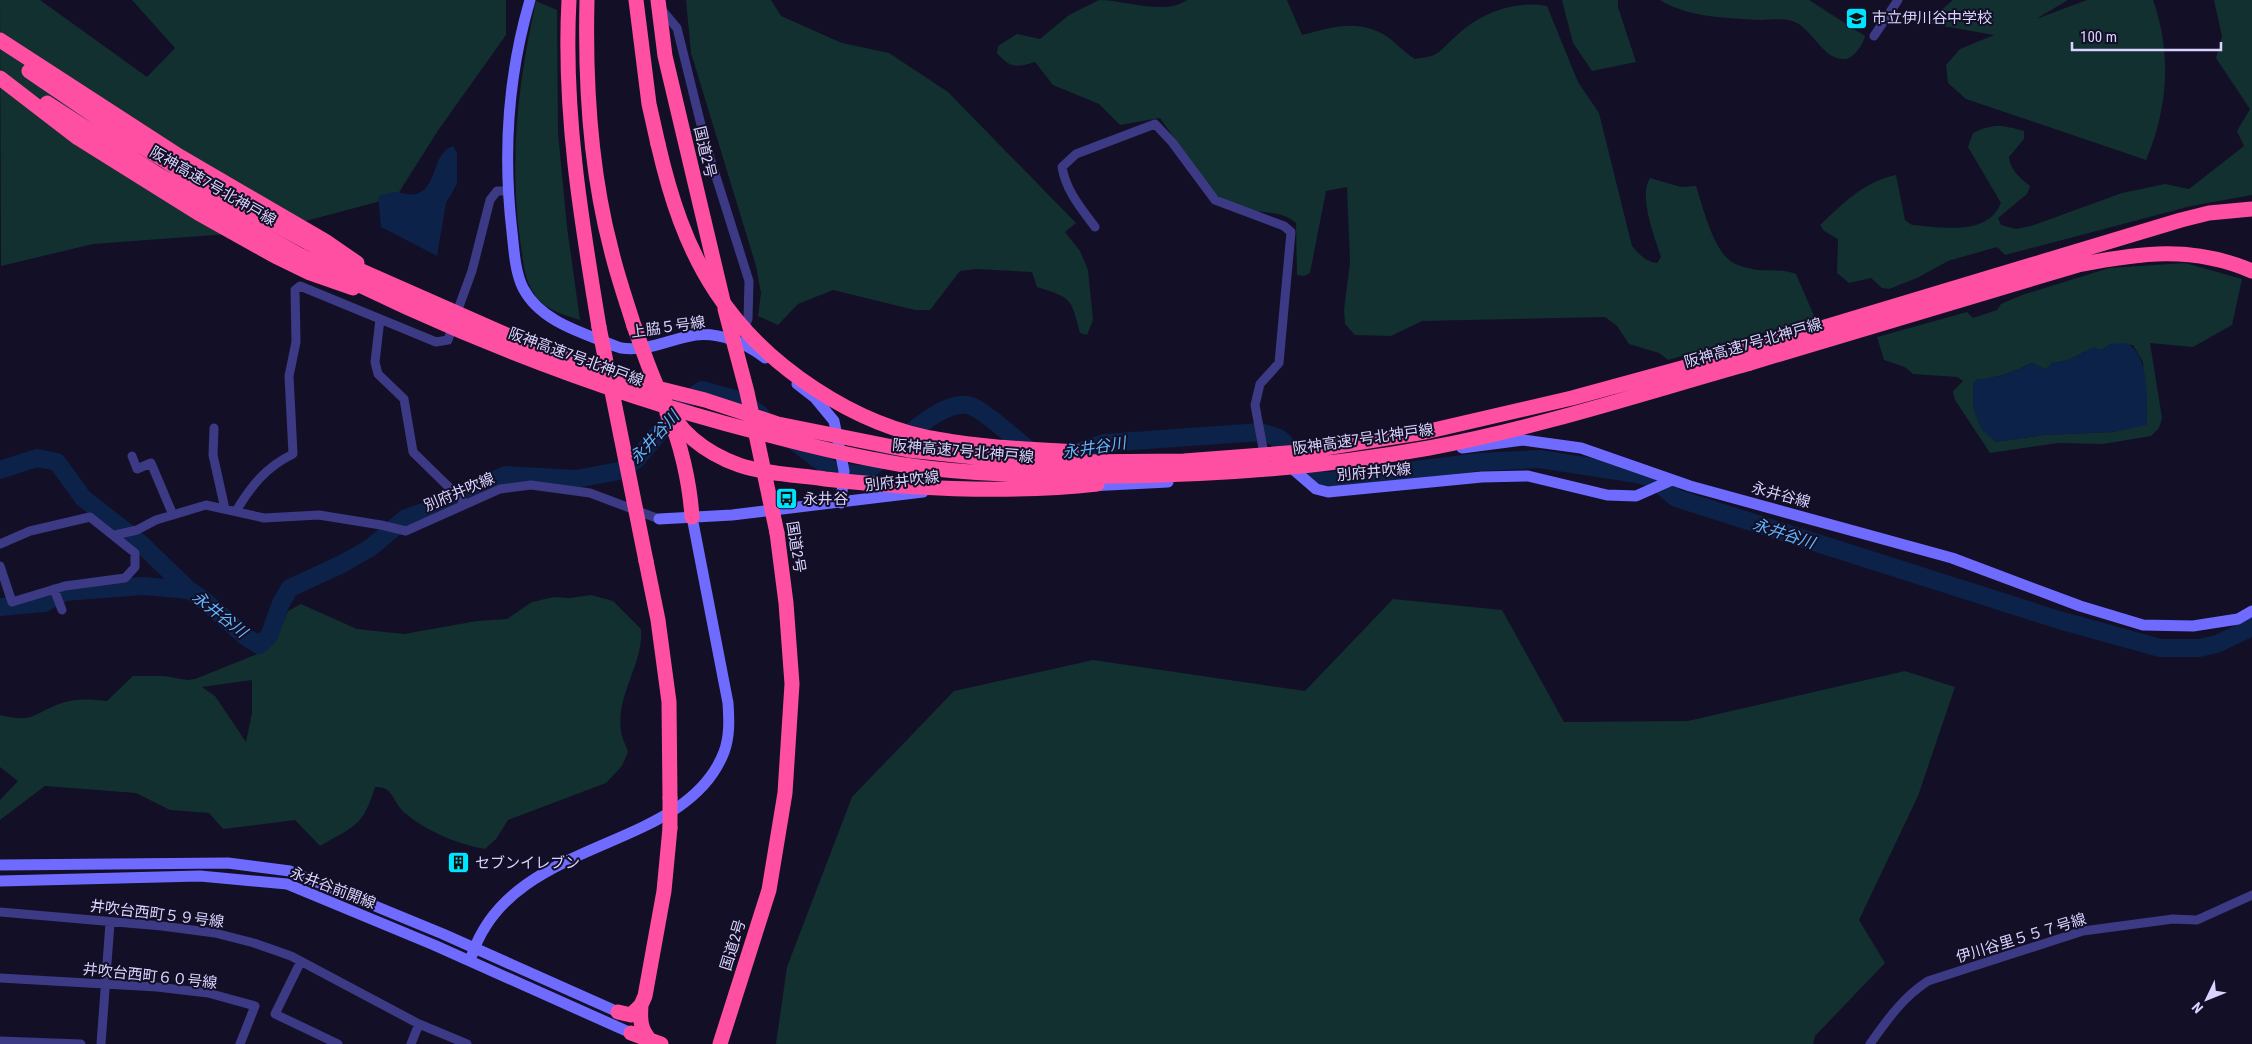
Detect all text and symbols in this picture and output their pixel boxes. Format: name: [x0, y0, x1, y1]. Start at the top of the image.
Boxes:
school or university icon: 市立伊川谷中学校: [1844, 6, 1868, 30]
place label: 市立伊川谷中学校: [1872, 9, 1992, 27]
scale bar: [2072, 20, 2221, 52]
text: 100 m: [2080, 28, 2117, 46]
street label: 国道2号: [690, 124, 720, 180]
street label: 阪神高速7号北神戸線: [147, 143, 279, 229]
street label: 上脇５号線: [630, 313, 706, 341]
street label: 阪神高速7号北神戸線: [1682, 315, 1824, 371]
street label: 阪神高速7号北神戸線: [506, 324, 646, 390]
water label: 永井谷川: [626, 406, 684, 467]
street label: 阪神高速7号北神戸線: [1291, 420, 1435, 458]
water label: 永井谷川: [1061, 433, 1129, 462]
street label: 阪神高速7号北神戸線: [891, 436, 1035, 466]
street label: 別府井吹線: [1336, 460, 1412, 484]
street label: 別府井吹線: [864, 467, 940, 495]
street label: 別府井吹線: [421, 469, 497, 515]
street label: 永井谷線: [1750, 479, 1812, 511]
bus stop icon: 永井谷: [775, 487, 799, 511]
place label: 永井谷: [803, 490, 848, 508]
water label: 永井谷川: [1750, 515, 1819, 553]
street label: 国道2号: [783, 520, 809, 574]
water label: 永井谷川: [189, 587, 252, 643]
building icon: セブンイレブン: [447, 851, 471, 875]
place label: セブンイレブン: [475, 854, 580, 872]
street label: 永井谷前開線: [288, 863, 378, 913]
street label: 井吹台西町５９号線: [89, 897, 225, 931]
street label: 伊川谷里５５７号線: [1954, 910, 2088, 966]
street label: 国道2号: [717, 917, 749, 973]
street label: 井吹台西町６０号線: [82, 960, 218, 992]
north arrow: [2182, 974, 2232, 1024]
text: N: [2189, 999, 2206, 1016]

